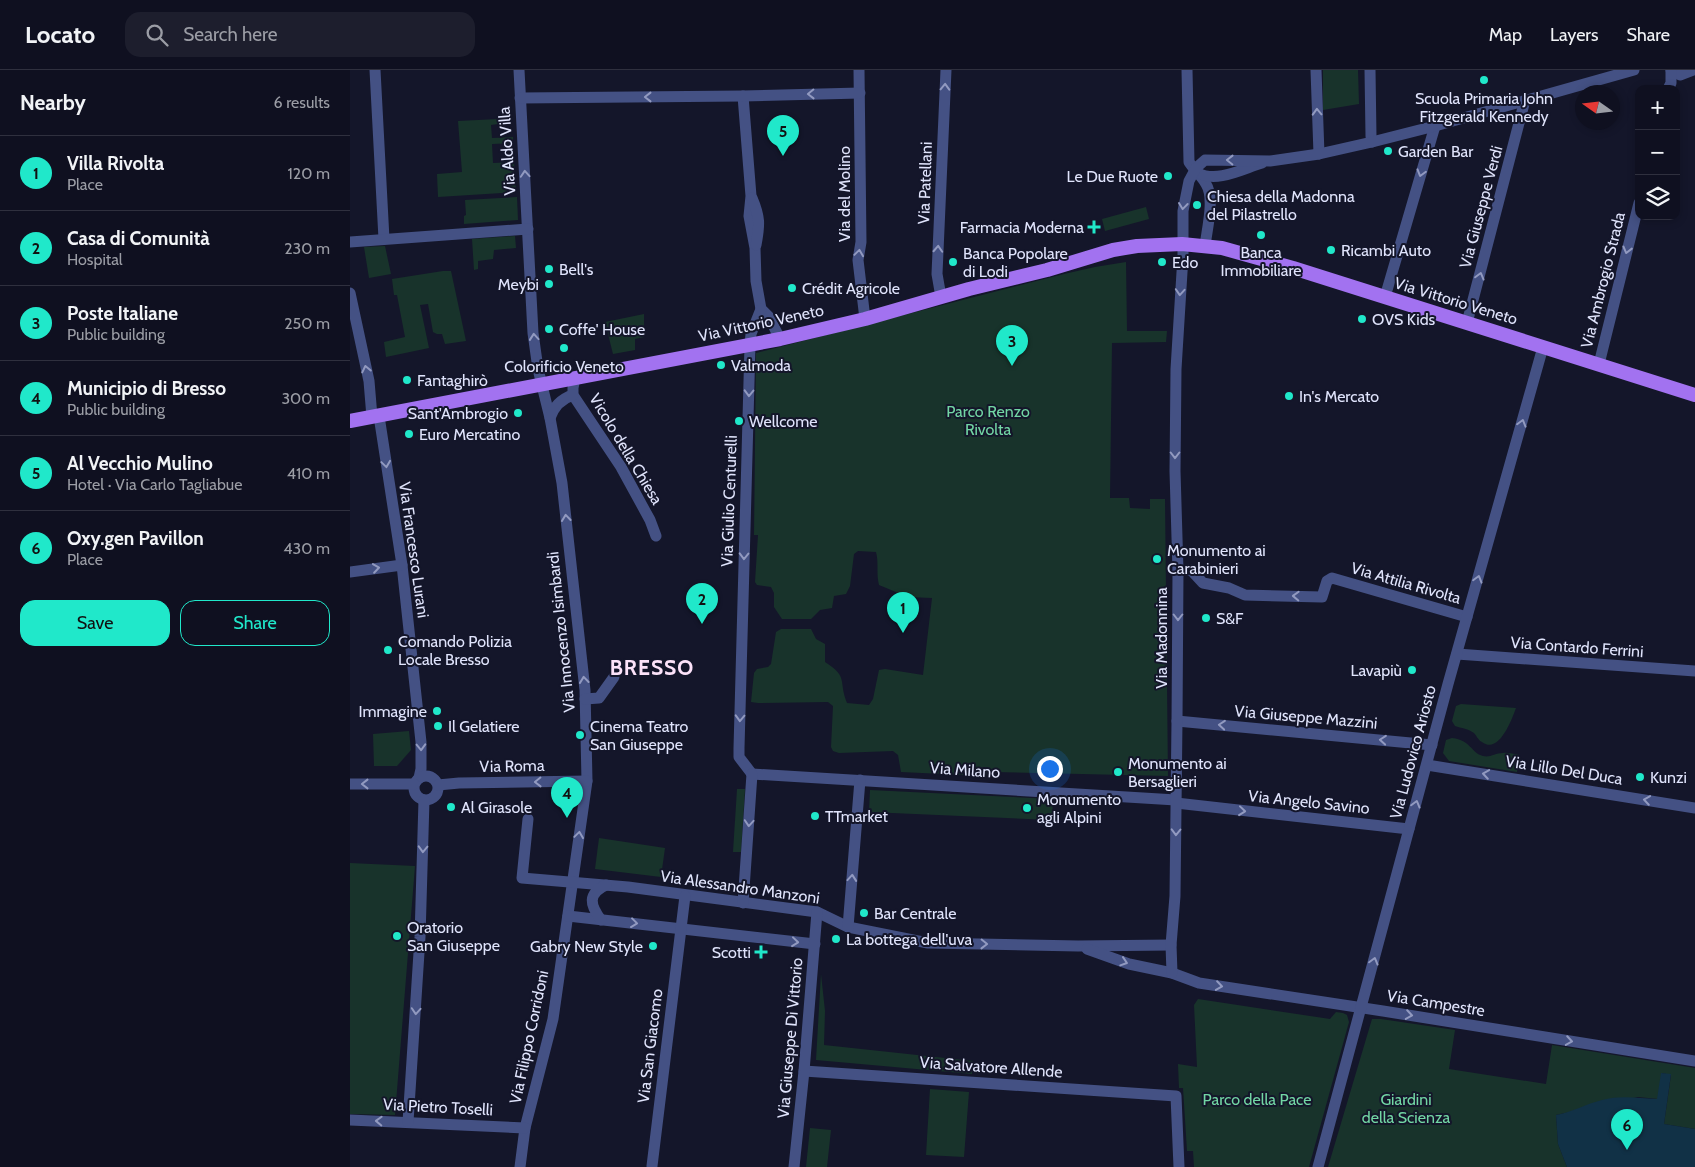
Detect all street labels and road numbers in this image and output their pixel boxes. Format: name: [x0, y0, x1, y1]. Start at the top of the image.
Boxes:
street label: Via Aldo Villa: [494, 106, 520, 196]
street label: Via Patellani: [914, 141, 936, 225]
street label: Via Giuseppe Verdi: [1456, 144, 1506, 270]
street label: Via del Molino: [835, 146, 854, 242]
street label: Via Ambrogio Strada: [1577, 210, 1629, 350]
street label: Via Vittorio Veneto: [1392, 273, 1520, 329]
street label: Via Vittorio Veneto: [697, 300, 826, 346]
street label: Vicolo della Chiesa: [585, 390, 667, 508]
street label: Via Giulio Centurelli: [717, 435, 741, 567]
street label: Via Francesco Lurani: [395, 481, 433, 619]
street label: Via Innocenzo Isimbardi: [543, 551, 579, 713]
street label: Via Attilia Rivolta: [1349, 558, 1463, 608]
street label: Via Madonnina: [1152, 587, 1171, 689]
street label: Via Contardo Ferrini: [1510, 633, 1644, 661]
street label: Via Ludovico Ariosto: [1386, 683, 1440, 821]
street label: Via Giuseppe Mazzini: [1234, 701, 1378, 733]
street label: Via Lillo Del Duca: [1504, 751, 1624, 789]
street label: Via Roma: [479, 756, 545, 776]
street label: Via Milano: [929, 758, 1001, 782]
street label: Via Angelo Savino: [1247, 786, 1371, 818]
street label: Via Alessandro Manzoni: [659, 866, 821, 908]
street label: Via Giuseppe Di Vittorio: [774, 957, 807, 1119]
street label: Via Filippo Corridoni: [506, 968, 552, 1106]
street label: Via Campestre: [1386, 986, 1486, 1020]
street label: Via San Giacomo: [634, 987, 666, 1104]
street label: Via Salvatore Allende: [919, 1053, 1063, 1081]
street label: Via Pietro Toselli: [382, 1095, 494, 1119]

